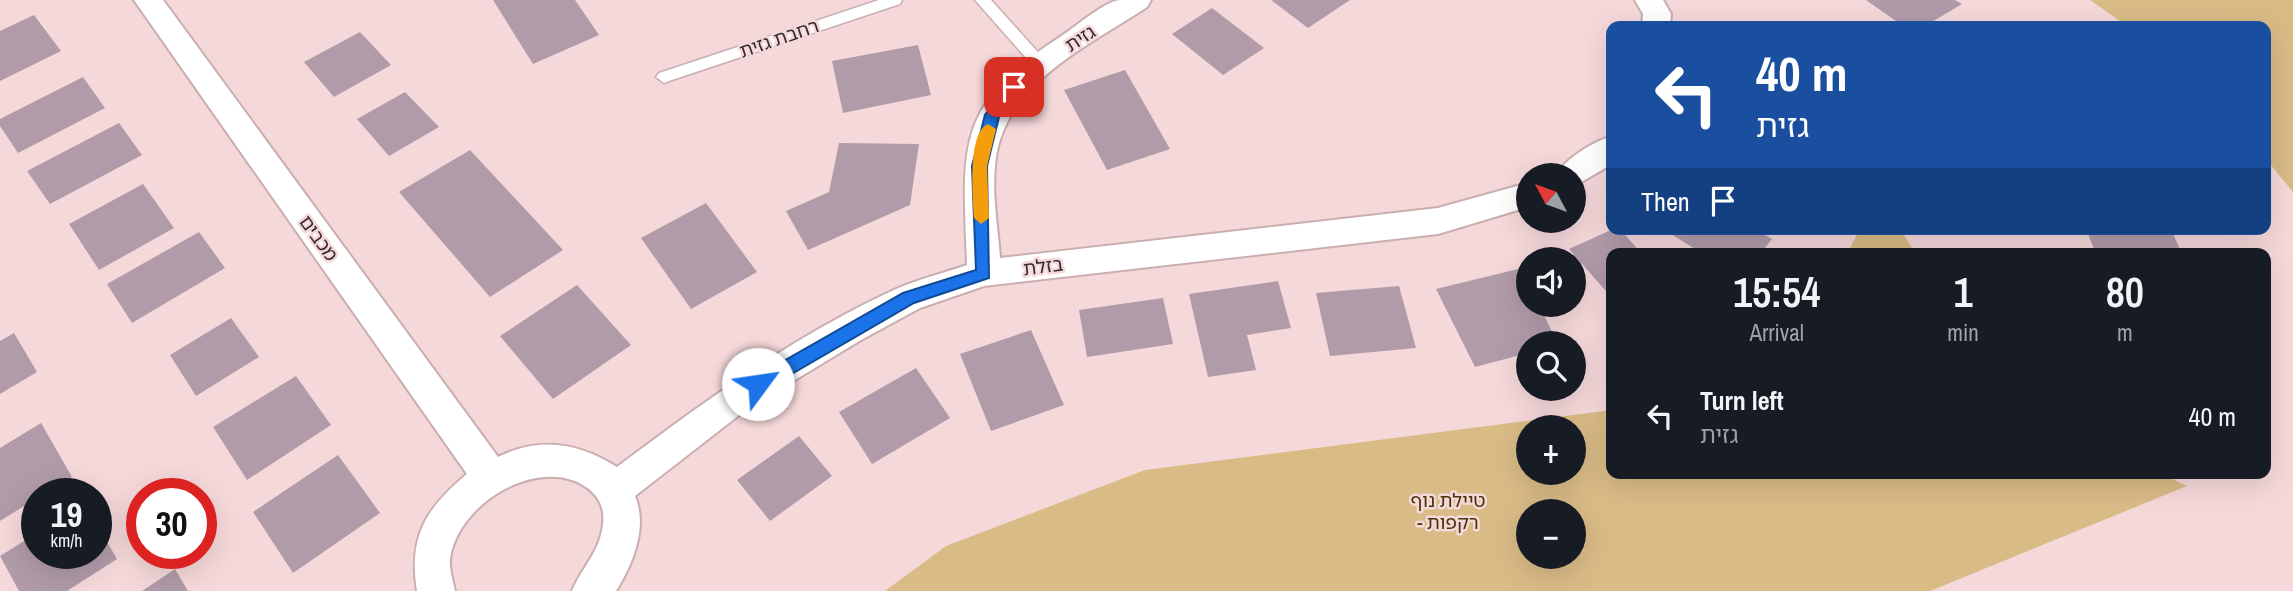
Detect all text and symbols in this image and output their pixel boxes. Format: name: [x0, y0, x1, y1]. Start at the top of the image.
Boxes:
street label: רחבת גזית: [736, 12, 822, 64]
street label: גזית: [1060, 18, 1100, 58]
text: 40 m: [1756, 40, 1848, 106]
icon: left: [1641, 49, 1732, 140]
pin: [984, 57, 1044, 117]
icon: arrive: [995, 68, 1033, 106]
text: גזית: [1756, 104, 1809, 147]
north arrow: [1516, 163, 1586, 233]
map controls: [1516, 163, 1586, 569]
icon: arrive: [1704, 182, 1742, 220]
text: Then: [1641, 184, 1690, 219]
street label: מכבים: [294, 210, 344, 266]
button: sound: [1516, 247, 1586, 317]
street label: בזלת: [1022, 251, 1065, 281]
text: 15:54: [1733, 264, 1820, 320]
text: 1: [1953, 264, 1973, 320]
text: 80: [2106, 264, 2144, 320]
text: Arrival: [1749, 317, 1804, 348]
text: min: [1947, 317, 1979, 348]
text: m: [2117, 317, 2133, 348]
button: search: [1516, 331, 1586, 401]
position arrow: [721, 347, 795, 421]
text: Turn left: [1700, 383, 1784, 418]
icon: left: [1641, 397, 1679, 435]
text: 40 m: [2189, 399, 2236, 434]
button: +: [1516, 415, 1586, 485]
text: גזית: [1700, 419, 1738, 450]
speed limit sign: 30: [126, 478, 217, 569]
park label: טיילת נוף - רקפות: [1410, 487, 1486, 535]
text: 19: [51, 491, 82, 538]
button: −: [1516, 499, 1586, 569]
text: km/h: [51, 528, 83, 553]

